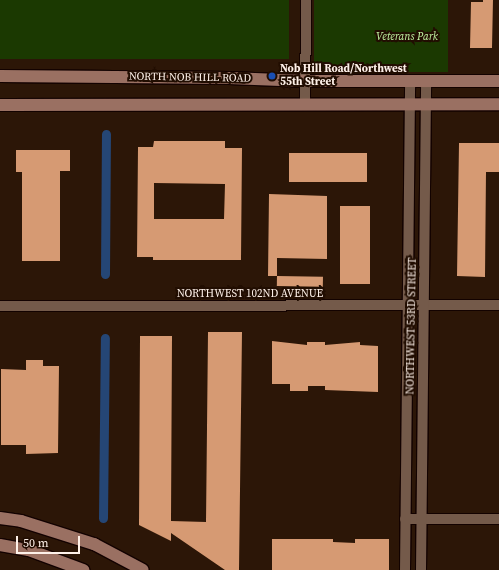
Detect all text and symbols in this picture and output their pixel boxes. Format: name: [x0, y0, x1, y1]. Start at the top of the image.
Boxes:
park label: Veterans Park: [376, 30, 438, 44]
place label: Nob Hill Road/Northwest 55th Street: [280, 63, 407, 89]
street label: NORTH NOB HILL ROAD: [129, 70, 251, 86]
marker: Nob Hill Road/Northwest 55th Street: [267, 71, 277, 81]
street label: NORTHWEST 53RD STREET: [404, 257, 420, 395]
street label: NORTHWEST 102ND AVENUE: [177, 287, 323, 301]
scale bar: [18, 528, 82, 554]
text: 50 m: [23, 535, 49, 551]

